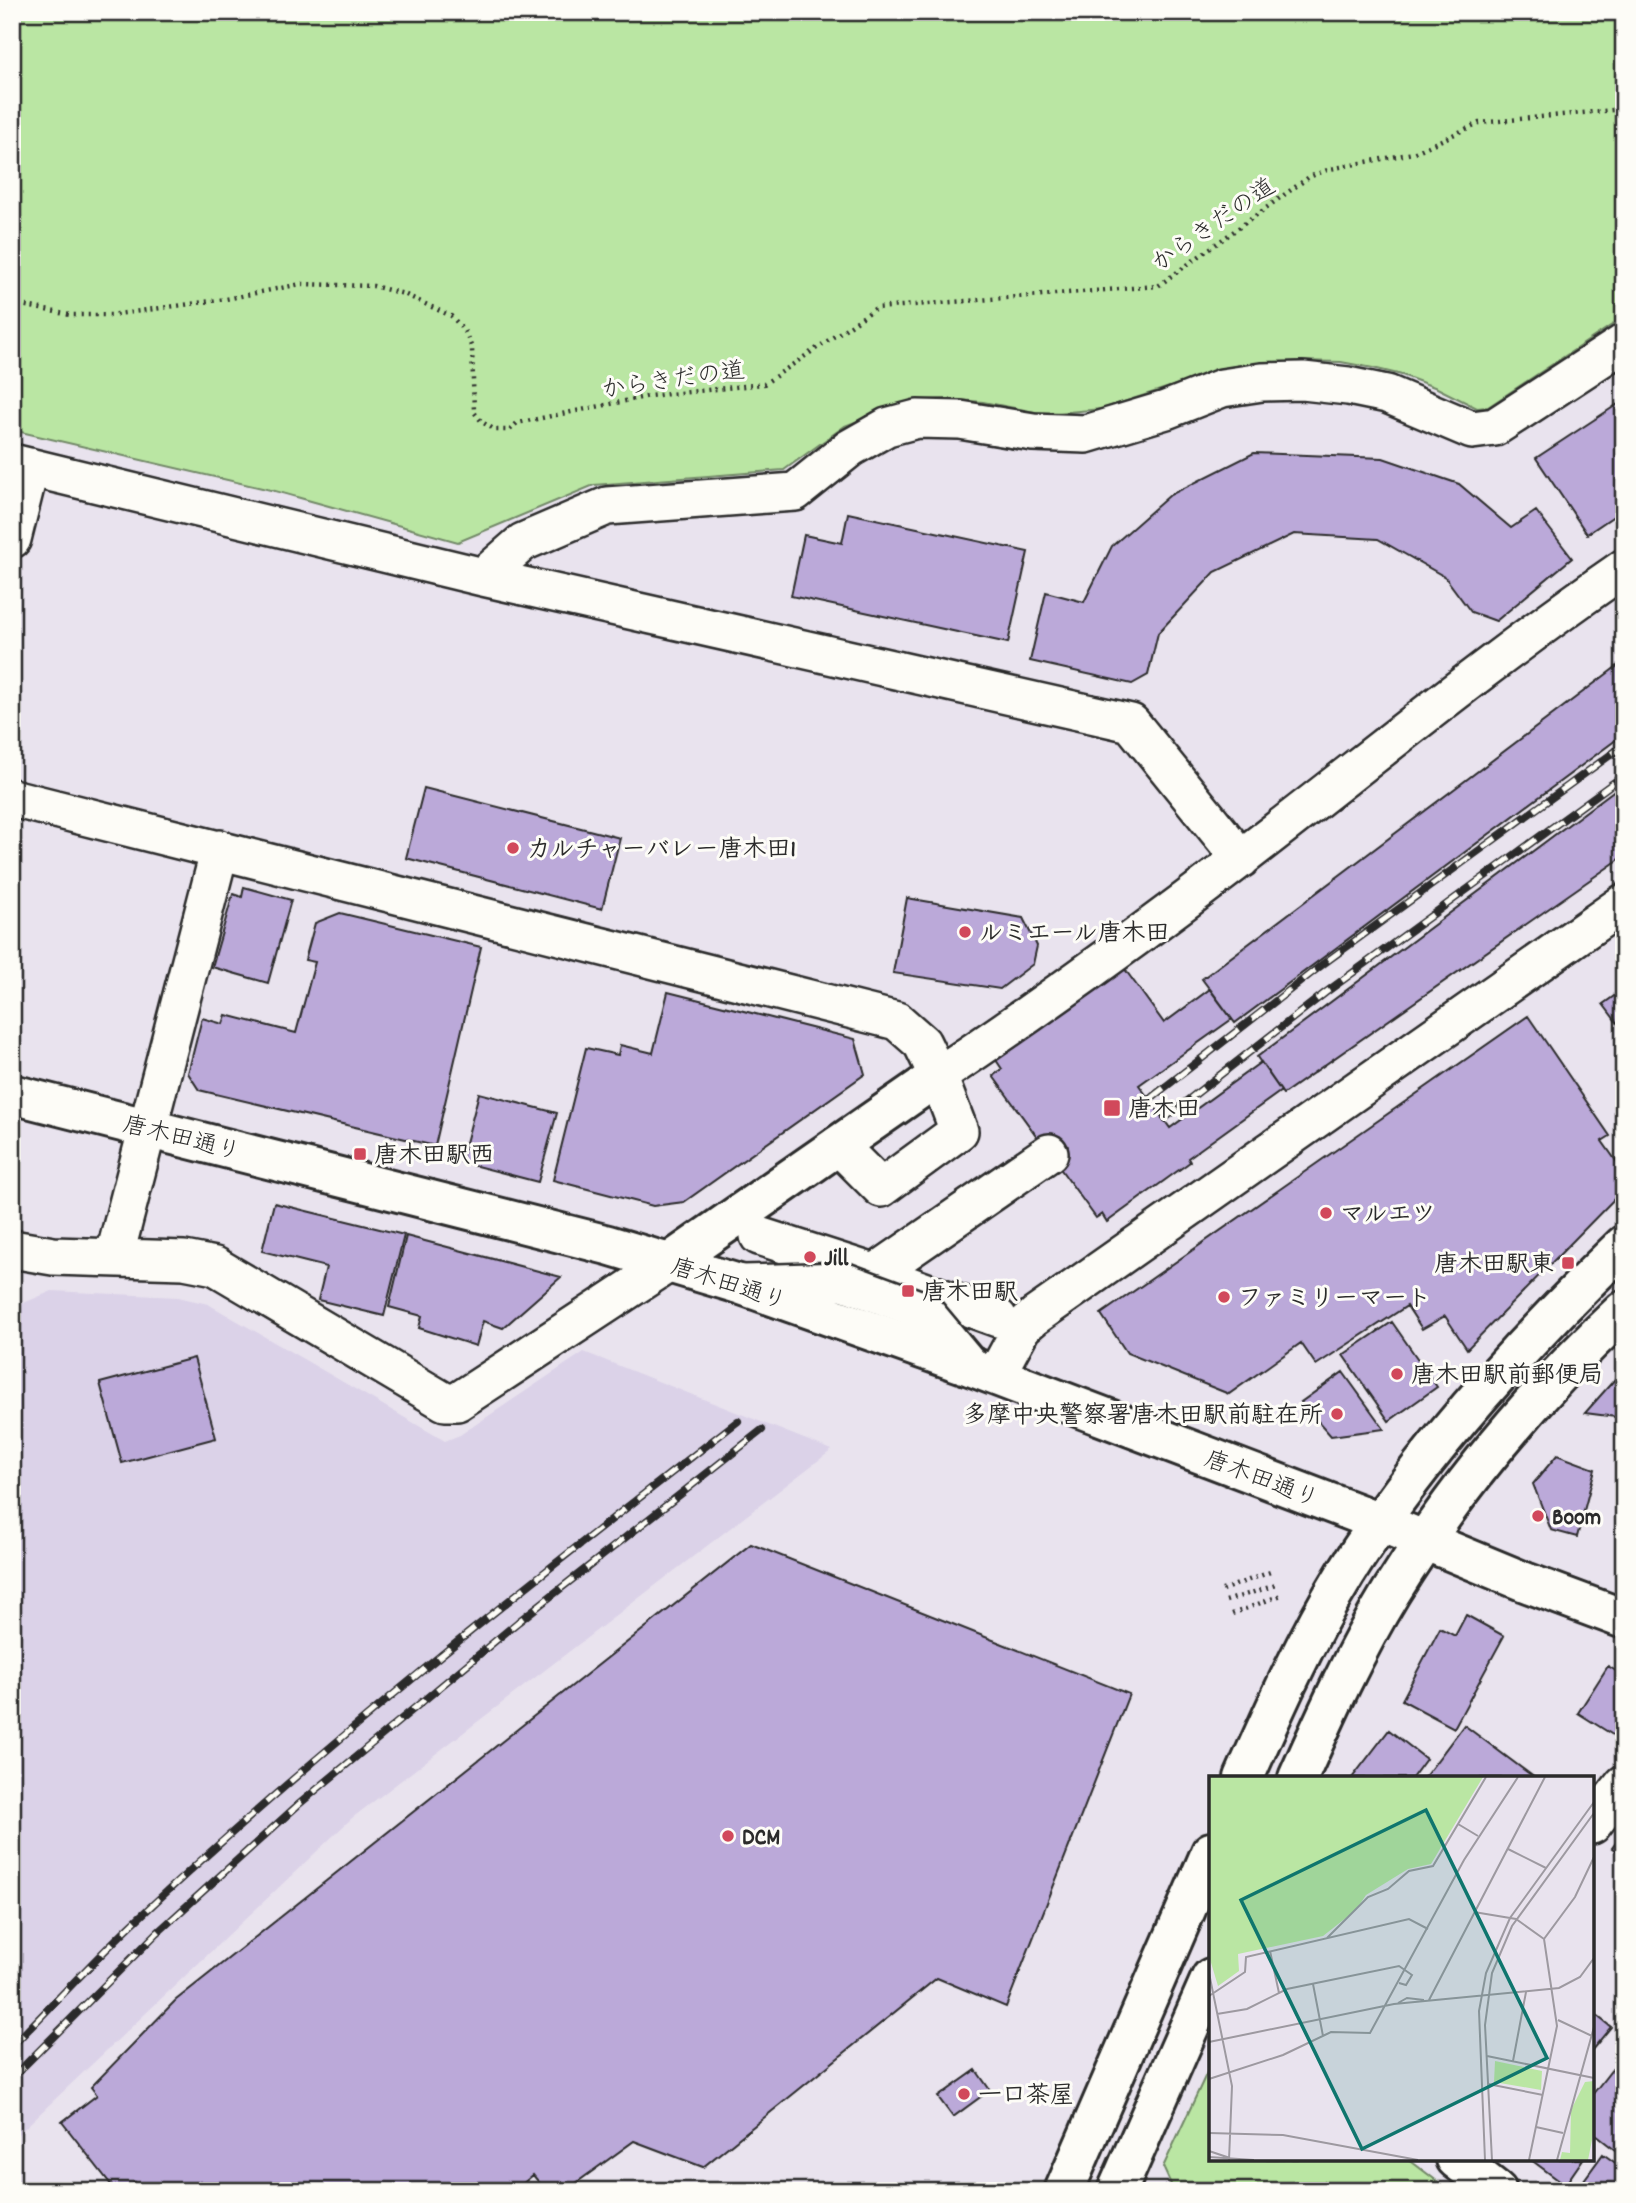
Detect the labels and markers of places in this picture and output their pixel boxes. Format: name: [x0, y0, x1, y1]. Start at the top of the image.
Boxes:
place label: カルチャーバレー唐木田1: [527, 834, 796, 868]
marker: カルチャーバレー唐木田1: [505, 840, 521, 856]
place label: ルミエール唐木田: [979, 918, 1170, 952]
marker: ルミエール唐木田: [957, 924, 973, 940]
place label: 唐木田: [1128, 1094, 1200, 1128]
marker: 唐木田: [1102, 1098, 1122, 1118]
place label: 唐木田駅西: [374, 1140, 494, 1174]
marker: 唐木田駅西: [352, 1146, 368, 1162]
place label: マルエツ: [1340, 1199, 1436, 1233]
marker: マルエツ: [1318, 1205, 1334, 1221]
place label: Jill: [824, 1243, 849, 1277]
marker: Jill: [802, 1249, 818, 1265]
place label: 唐木田駅東: [1434, 1249, 1554, 1283]
marker: 唐木田駅東: [1560, 1255, 1576, 1271]
place label: 唐木田駅: [922, 1277, 1018, 1311]
marker: 唐木田駅: [900, 1283, 916, 1299]
place label: ファミリーマート: [1238, 1283, 1431, 1317]
marker: ファミリーマート: [1216, 1289, 1232, 1305]
place label: 唐木田駅前郵便局: [1411, 1360, 1603, 1394]
marker: 唐木田駅前郵便局: [1389, 1366, 1405, 1382]
place label: 多摩中央警察署唐木田駅前駐在所: [963, 1400, 1323, 1434]
marker: 多摩中央警察署唐木田駅前駐在所: [1329, 1406, 1345, 1422]
place label: Boom: [1552, 1502, 1601, 1536]
marker: Boom: [1530, 1508, 1546, 1524]
place label: DCM: [742, 1822, 780, 1856]
marker: DCM: [720, 1828, 736, 1844]
place label: 一口茶屋: [978, 2080, 1074, 2114]
marker: 一口茶屋: [956, 2086, 972, 2102]

